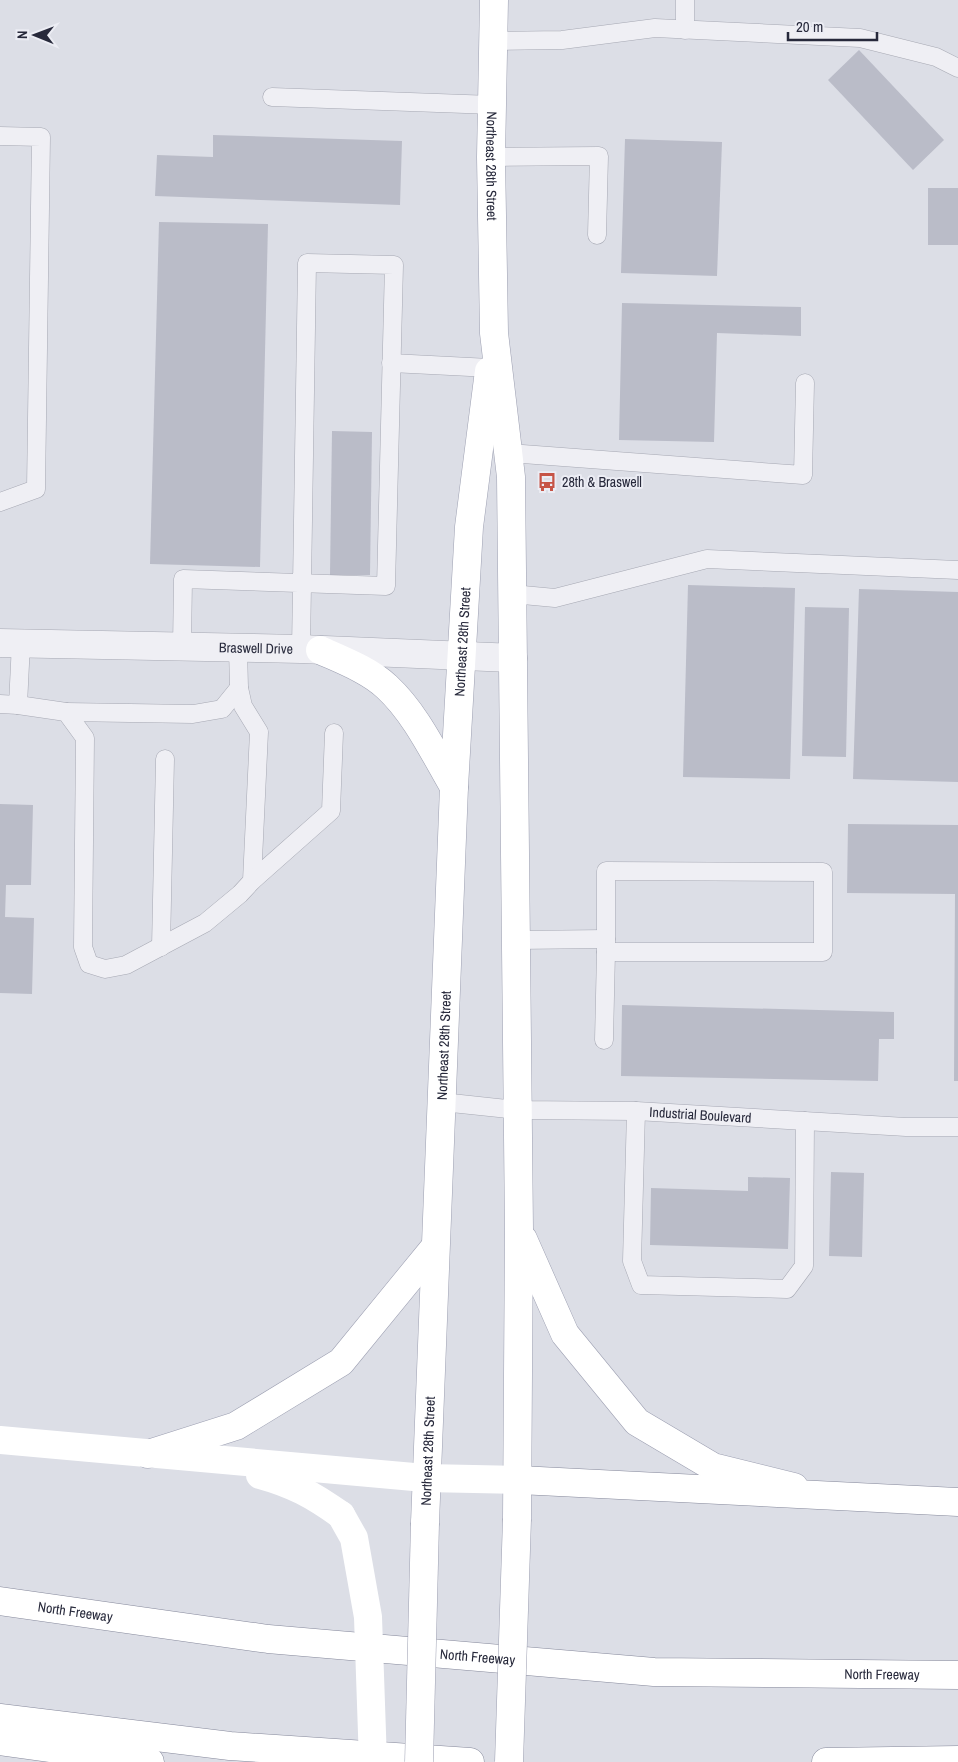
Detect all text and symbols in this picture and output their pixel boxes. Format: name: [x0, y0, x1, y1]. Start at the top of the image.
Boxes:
north arrow: [10, 10, 60, 60]
scale bar: [788, 10, 877, 42]
text: 20 m: [796, 16, 823, 37]
text: N: [13, 30, 31, 39]
street label: Northeast 28th Street: [482, 111, 501, 221]
bus stop icon: 28th & Braswell: [536, 471, 558, 493]
place label: 28th & Braswell: [562, 473, 642, 491]
street label: Northeast 28th Street: [450, 587, 475, 697]
street label: Braswell Drive: [219, 638, 293, 658]
street label: Northeast 28th Street: [433, 990, 455, 1100]
street label: Industrial Boulevard: [649, 1103, 752, 1127]
street label: Northeast 28th Street: [417, 1396, 439, 1506]
street label: North Freeway: [37, 1597, 114, 1626]
street label: North Freeway: [439, 1645, 516, 1669]
street label: North Freeway: [844, 1665, 920, 1684]

